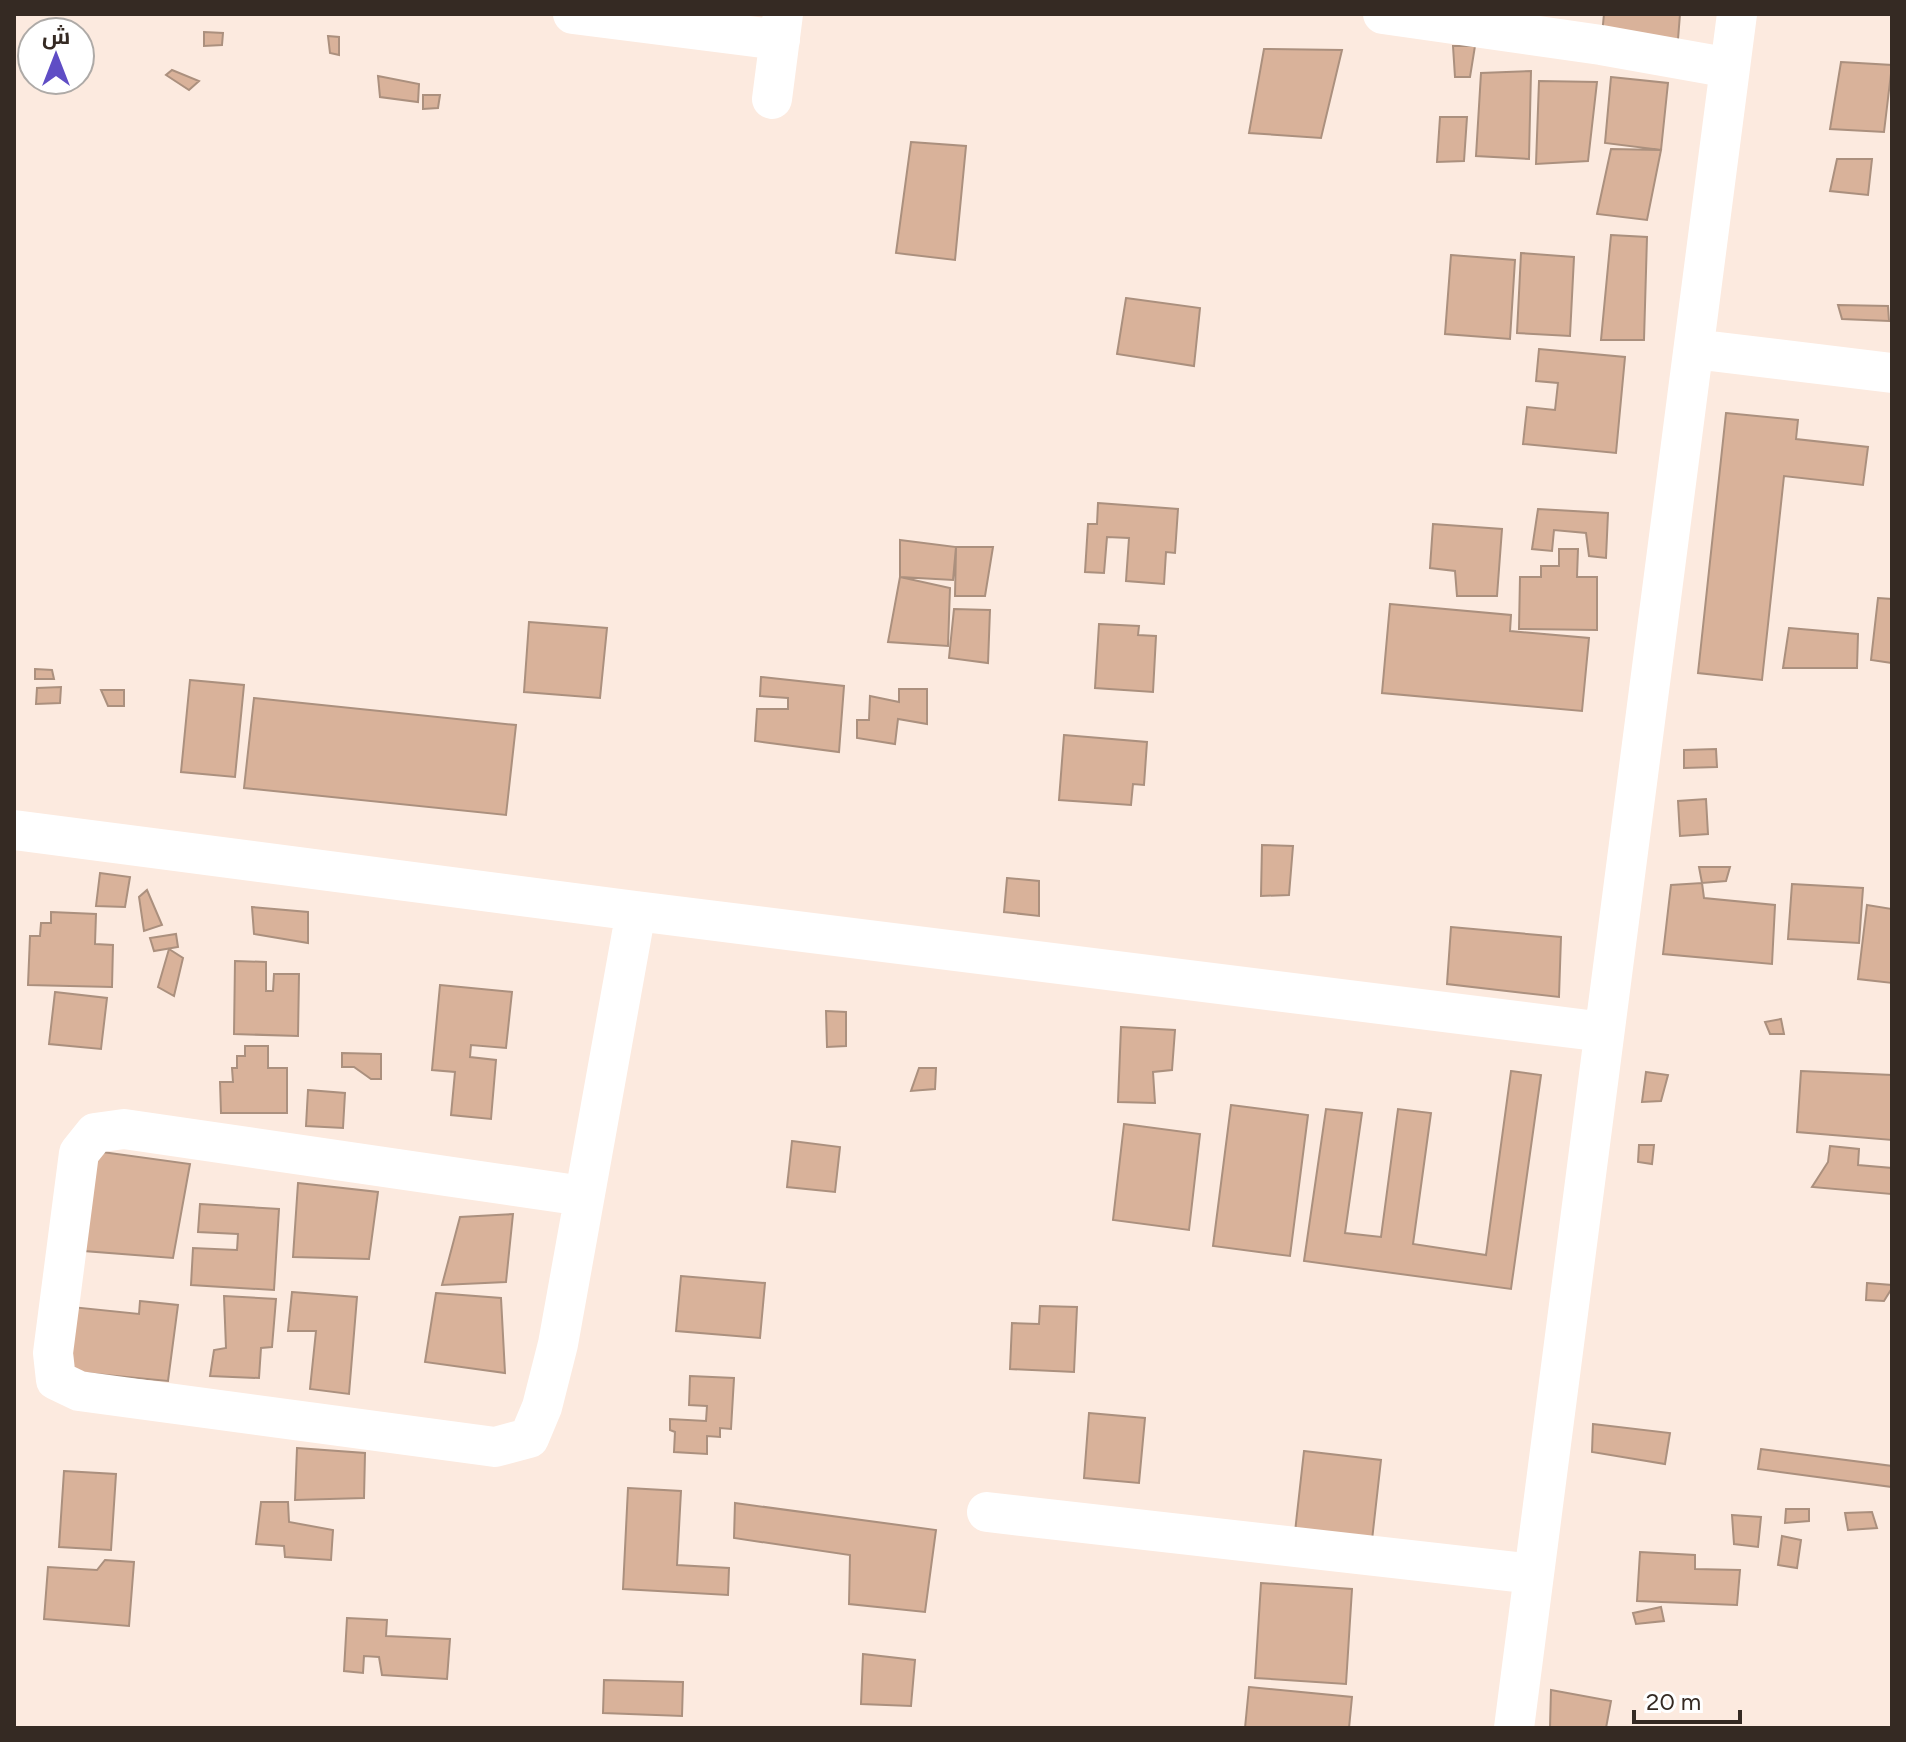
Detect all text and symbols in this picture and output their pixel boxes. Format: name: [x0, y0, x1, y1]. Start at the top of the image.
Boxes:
north arrow: [16, 16, 96, 96]
text: ش: [42, 23, 70, 50]
scale bar: [1634, 1674, 1740, 1724]
text: 20 m: [1646, 1687, 1701, 1716]

